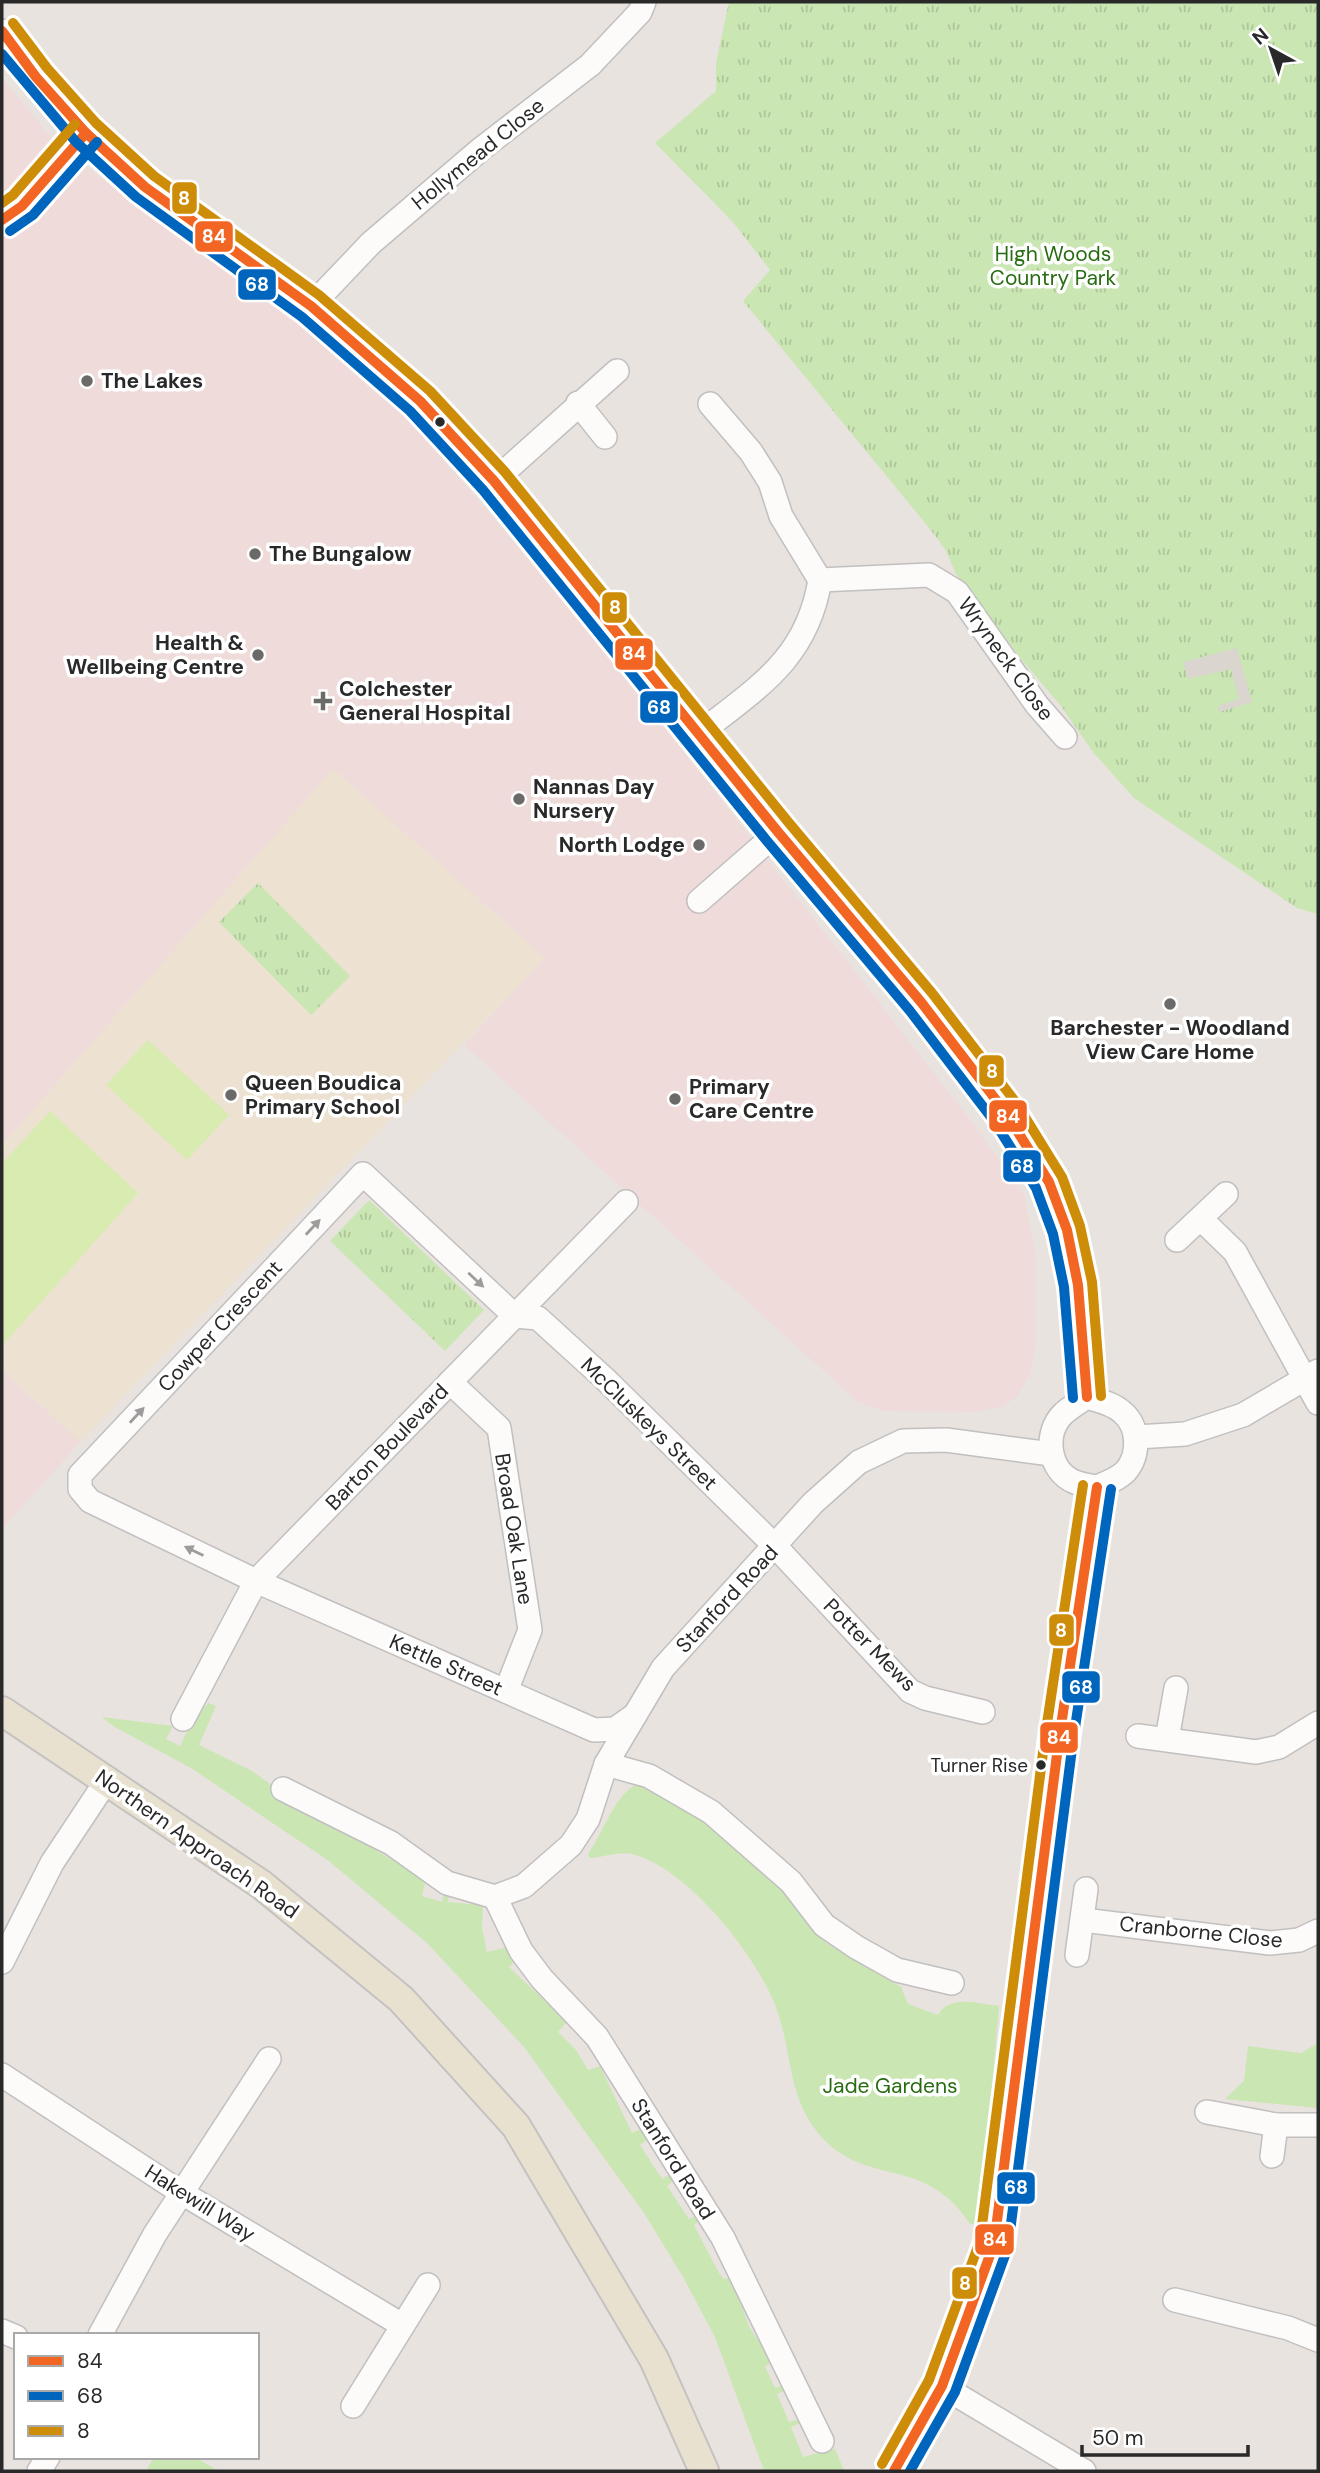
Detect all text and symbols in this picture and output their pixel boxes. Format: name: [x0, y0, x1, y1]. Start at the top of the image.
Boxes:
north arrow: [1236, 14, 1306, 84]
text: N: [1247, 22, 1274, 50]
street label: Hollymead Close: [406, 92, 550, 216]
line badge: 8: [171, 181, 198, 215]
text: 8: [178, 186, 190, 211]
line badge: 84: [194, 220, 234, 253]
text: 84: [202, 224, 226, 249]
park label: High Woods Country Park: [990, 240, 1117, 292]
line badge: 68: [237, 268, 277, 301]
text: 68: [245, 272, 269, 297]
place label: The Lakes: [101, 367, 203, 395]
marker: The Lakes: [79, 373, 95, 389]
unlabelled marker: [433, 415, 447, 429]
place label: The Bungalow: [269, 540, 411, 568]
marker: The Bungalow: [247, 546, 263, 562]
line badge: 8: [601, 591, 628, 624]
street label: Wryneck Close: [952, 592, 1060, 726]
text: 8: [609, 595, 621, 620]
place label: Health & Wellbeing Centre: [66, 629, 244, 681]
line badge: 84: [614, 637, 654, 671]
text: 84: [622, 641, 646, 666]
marker: Health & Wellbeing Centre: [250, 647, 266, 663]
place label: Colchester General Hospital: [339, 675, 511, 727]
line badge: 68: [639, 690, 679, 724]
marker: Colchester General Hospital: [313, 691, 333, 711]
text: 68: [647, 695, 671, 720]
place label: Nannas Day Nursery: [533, 773, 655, 825]
marker: Nannas Day Nursery: [511, 791, 527, 807]
place label: North Lodge: [559, 831, 685, 859]
marker: North Lodge: [691, 837, 707, 853]
marker: Barchester - Woodland View Care Home: [1162, 996, 1178, 1012]
place label: Barchester - Woodland View Care Home: [1050, 1014, 1290, 1066]
line badge: 8: [978, 1054, 1005, 1088]
text: 8: [986, 1059, 998, 1084]
place label: Queen Boudica Primary School: [245, 1069, 401, 1121]
place label: Primary Care Centre: [689, 1073, 814, 1125]
marker: Queen Boudica Primary School: [223, 1087, 239, 1103]
marker: Primary Care Centre: [667, 1091, 683, 1107]
line badge: 84: [988, 1099, 1028, 1133]
text: 84: [996, 1104, 1020, 1129]
line badge: 68: [1002, 1149, 1042, 1183]
text: 68: [1010, 1154, 1034, 1179]
one-way arrow: [305, 1218, 321, 1236]
street label: Cowper Crescent: [152, 1254, 288, 1398]
one-way arrow: [467, 1271, 484, 1288]
street label: McCluskeys Street: [575, 1351, 723, 1497]
street label: Barton Boulevard: [319, 1378, 455, 1516]
one-way arrow: [128, 1407, 144, 1424]
street label: Broad Oak Lane: [488, 1451, 540, 1607]
street label: Stanford Road: [670, 1539, 784, 1659]
one-way arrow: [184, 1545, 204, 1557]
street label: Potter Mews: [817, 1592, 923, 1698]
line badge: 8: [1048, 1613, 1075, 1647]
text: 8: [1055, 1618, 1067, 1643]
street label: Kettle Street: [385, 1628, 507, 1702]
line badge: 68: [1061, 1670, 1101, 1704]
text: 68: [1069, 1675, 1093, 1700]
line badge: 84: [1039, 1721, 1079, 1754]
text: 84: [1047, 1725, 1071, 1750]
place label: Turner Rise: [930, 1753, 1028, 1778]
marker: Turner Rise: [1034, 1758, 1048, 1772]
street label: Northern Approach Road: [90, 1763, 304, 1925]
street label: Cranborne Close: [1118, 1910, 1284, 1954]
park label: Jade Gardens: [822, 2072, 958, 2100]
street label: Stanford Road: [625, 2093, 721, 2225]
street label: Hakewill Way: [140, 2158, 261, 2248]
line badge: 68: [996, 2171, 1036, 2205]
text: 68: [1004, 2175, 1028, 2200]
line badge: 84: [974, 2223, 1015, 2256]
text: 84: [983, 2227, 1007, 2252]
line badge: 8: [951, 2266, 978, 2300]
text: 8: [959, 2271, 971, 2296]
legend: [14, 2333, 259, 2459]
text: 84: [77, 2347, 103, 2375]
text: 68: [77, 2382, 103, 2410]
scale bar: [1082, 2414, 1248, 2458]
text: 8: [77, 2417, 90, 2445]
text: 50 m: [1092, 2424, 1143, 2452]

